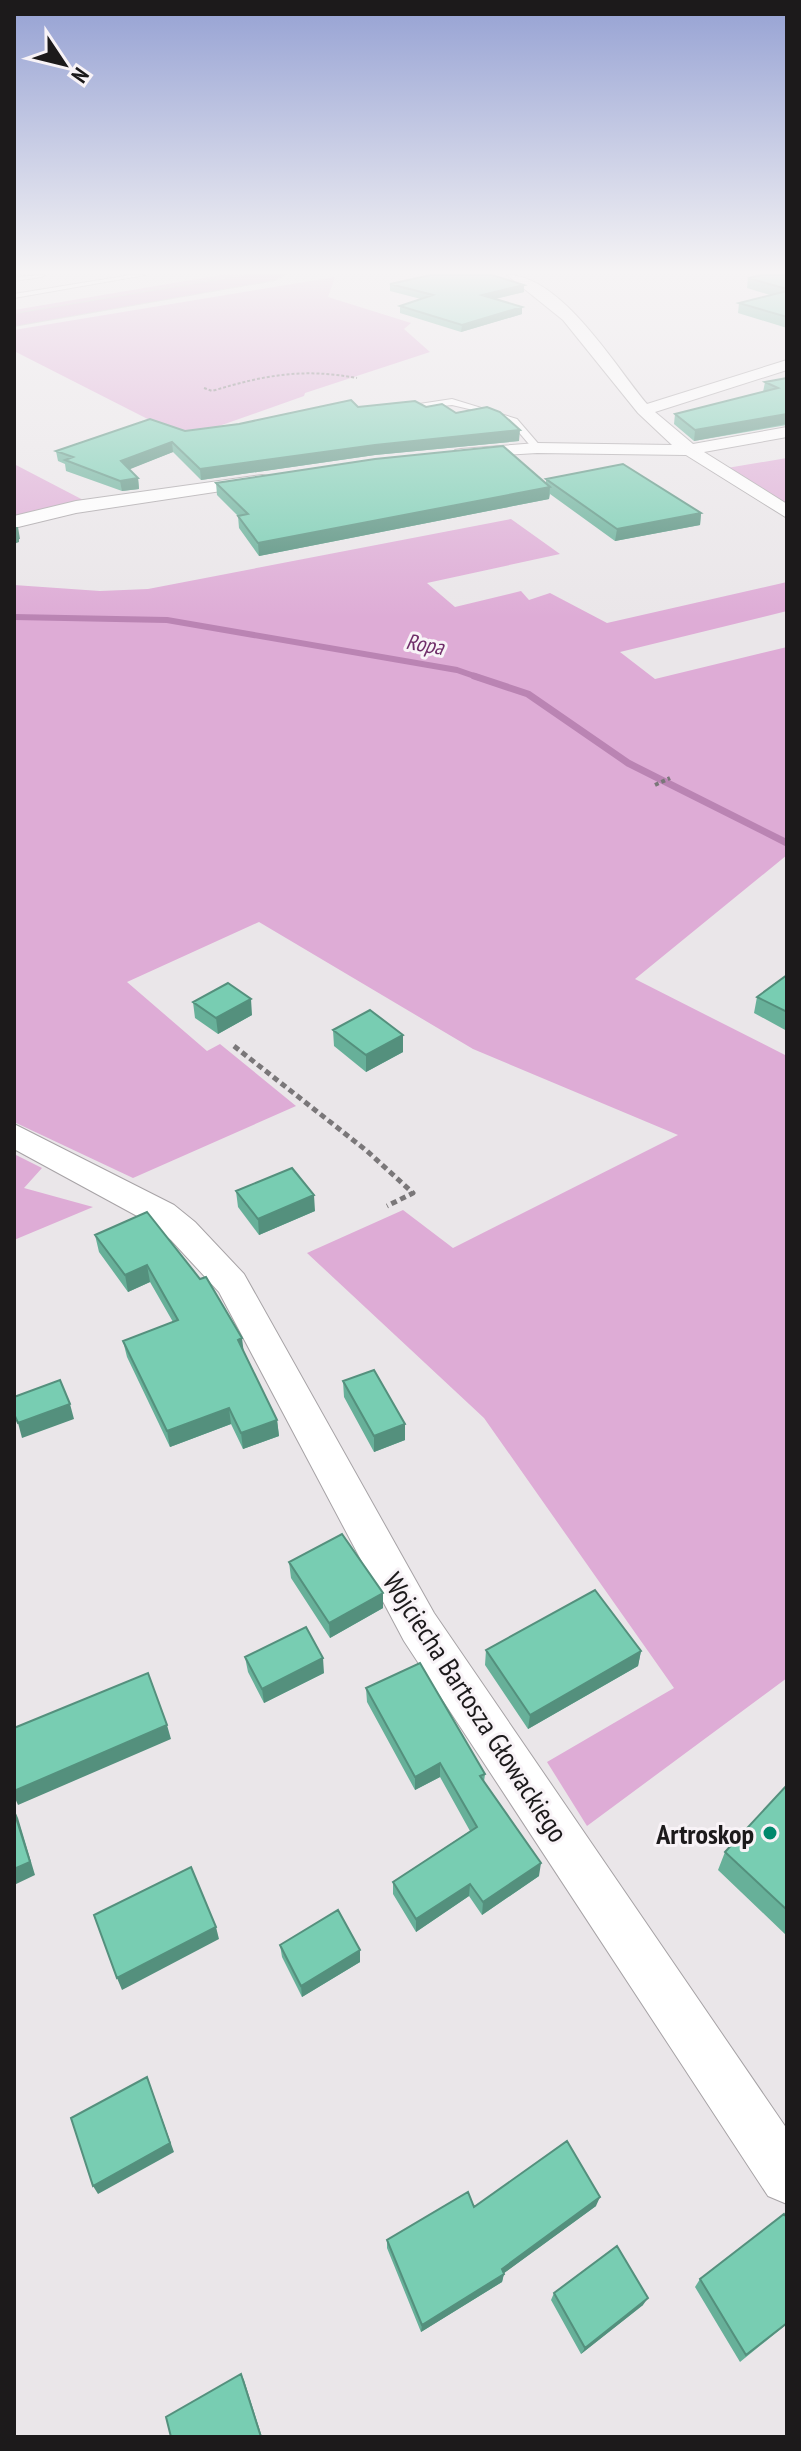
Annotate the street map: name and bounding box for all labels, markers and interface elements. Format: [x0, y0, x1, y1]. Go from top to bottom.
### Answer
north arrow [24, 24, 104, 104]
text: N [66, 63, 95, 88]
water label: Ropa [404, 627, 447, 661]
street label: Wojciecha Bartosza Głowackiego [375, 1565, 577, 1849]
place label: Artroskop [655, 1815, 754, 1852]
marker: Artroskop [761, 1824, 779, 1842]

